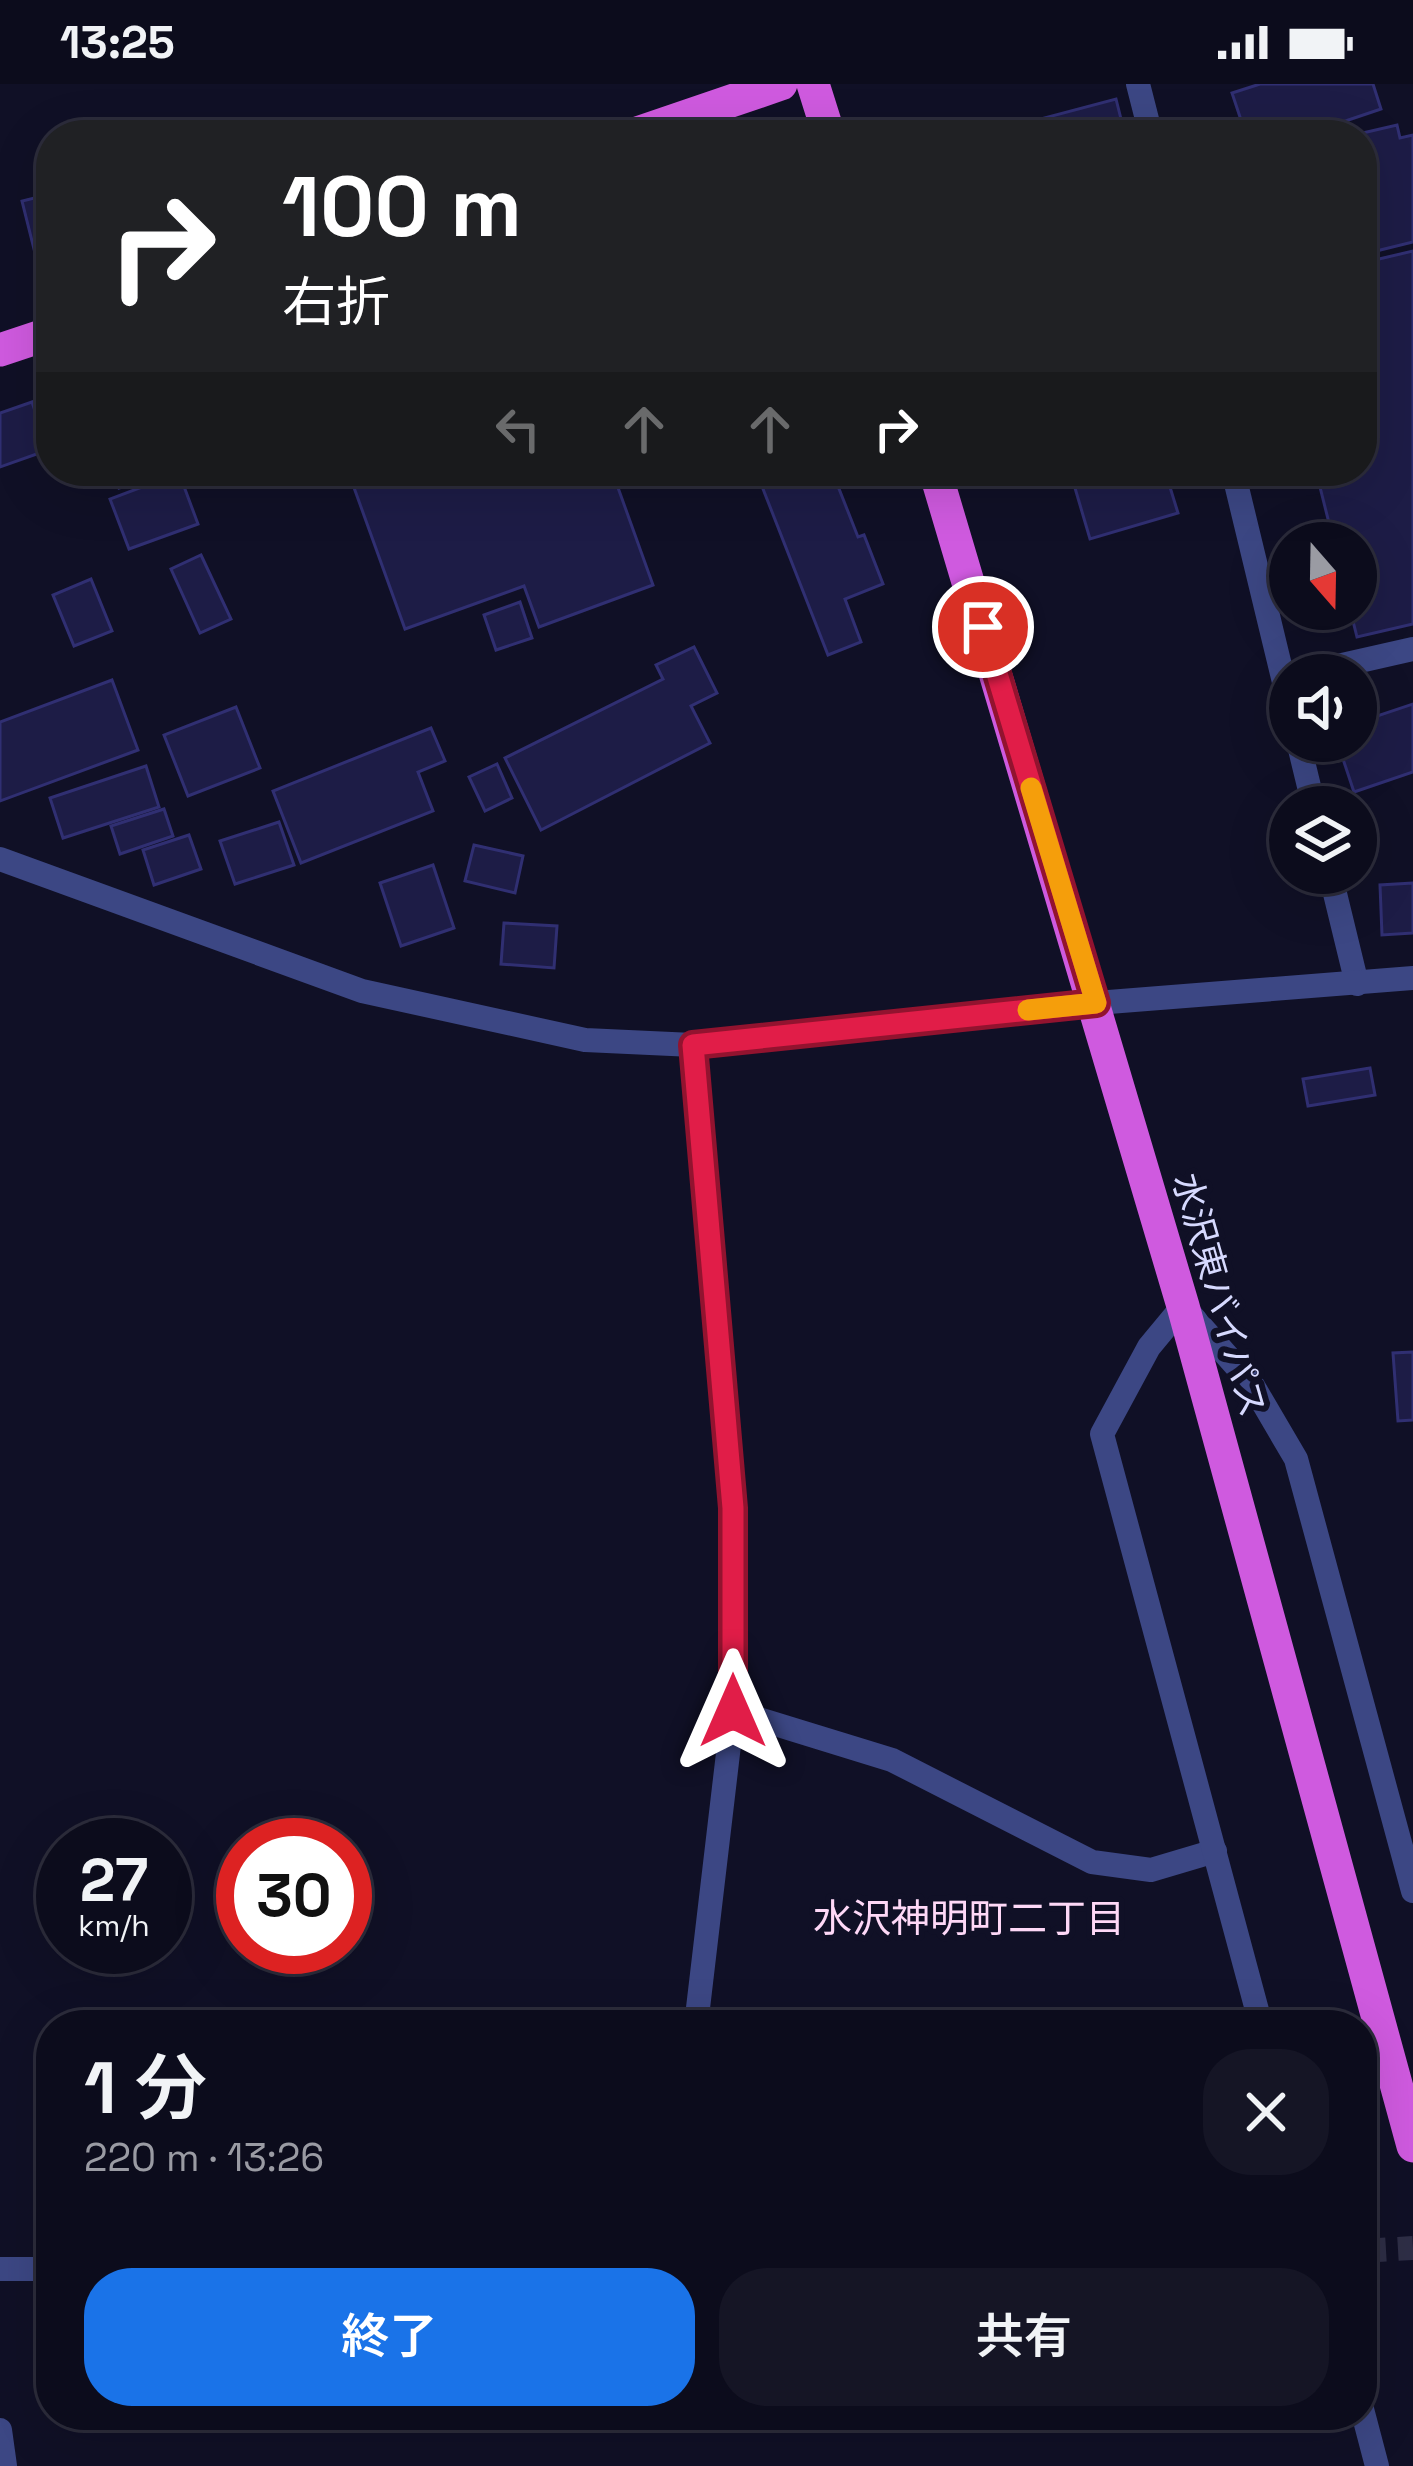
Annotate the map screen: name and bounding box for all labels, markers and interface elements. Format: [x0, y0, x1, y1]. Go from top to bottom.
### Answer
text: 13:25 [60, 14, 175, 71]
text: 100 m [282, 153, 522, 261]
icon: right [84, 168, 240, 324]
text: 右折 [282, 268, 390, 337]
icon: left [485, 396, 551, 462]
icon: ahead [611, 396, 677, 462]
icon: ahead [737, 396, 803, 462]
icon: right [863, 396, 929, 462]
north arrow [1269, 522, 1377, 630]
map controls [1269, 522, 1377, 894]
pin [932, 576, 1034, 678]
icon: arrive [950, 594, 1016, 660]
button: sound [1269, 654, 1377, 762]
button: layers [1269, 786, 1377, 894]
street label: 水沢東バイパス [1162, 1168, 1276, 1422]
position arrow [670, 1648, 796, 1774]
speed limit sign: 30 [216, 1818, 372, 1974]
text: 27 [80, 1842, 148, 1919]
district label: 水沢神明町二丁目 [813, 1894, 1125, 1943]
text: km/h [78, 1906, 150, 1945]
text: 1 分 [84, 2042, 207, 2134]
button: close [1203, 2049, 1329, 2175]
text: 220 m · 13:26 [84, 2133, 324, 2182]
button: 終了 [84, 2268, 695, 2406]
button: 共有 [719, 2268, 1329, 2406]

